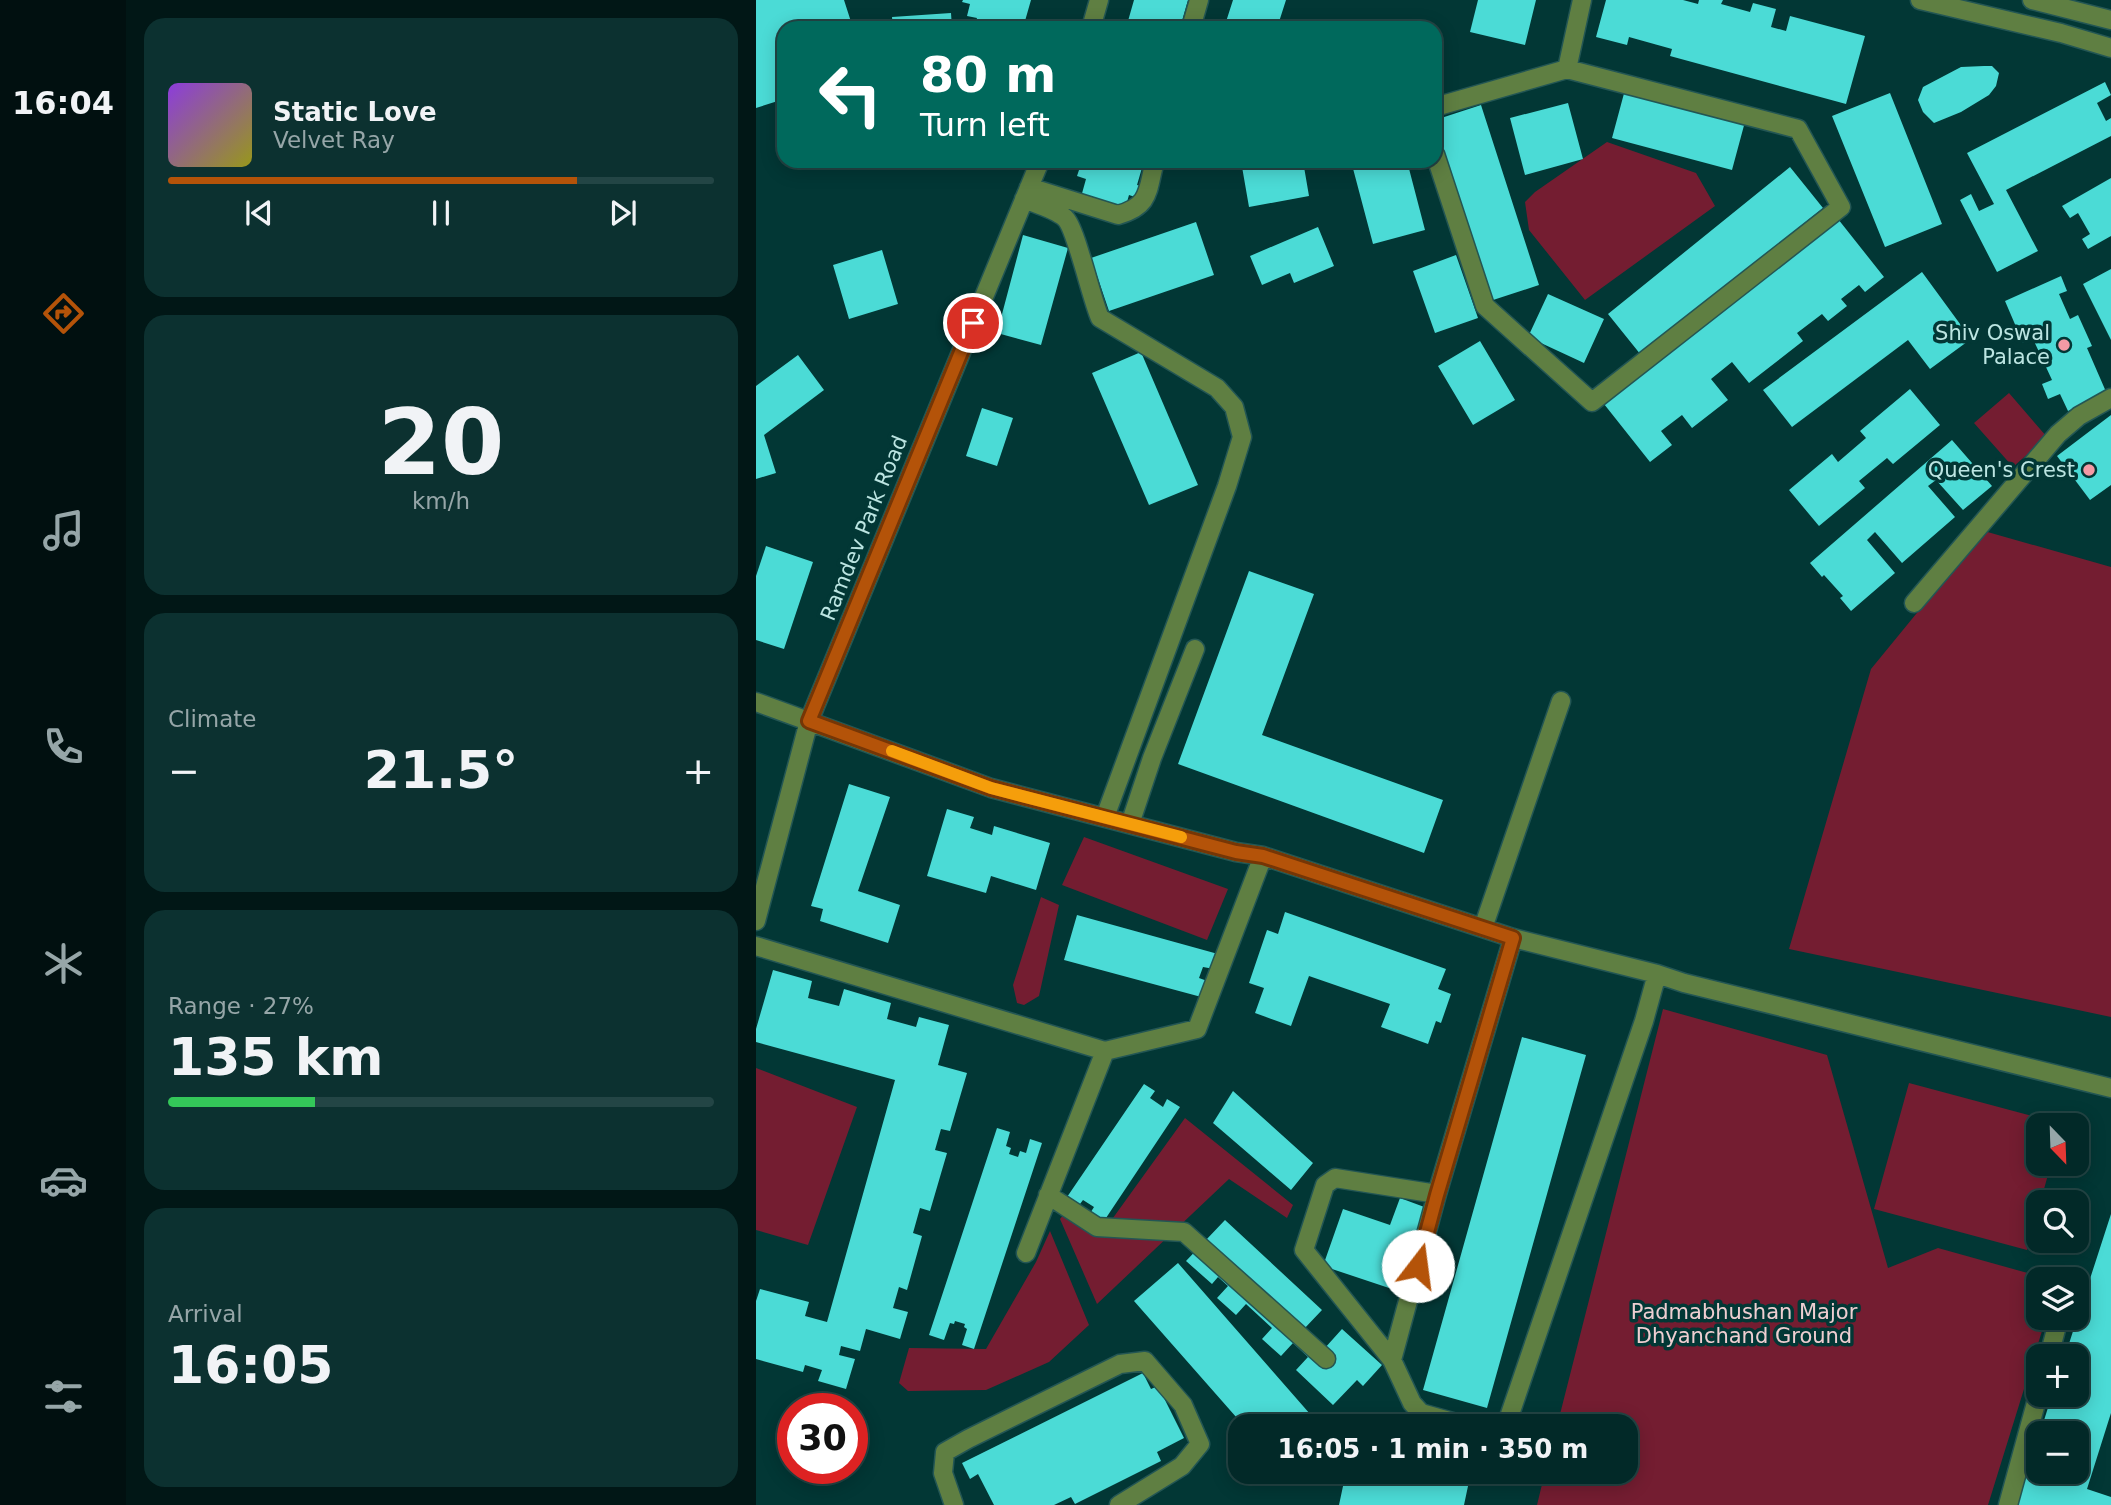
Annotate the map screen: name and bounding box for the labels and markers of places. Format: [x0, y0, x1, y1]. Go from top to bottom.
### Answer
pin [943, 293, 1003, 353]
place label: Shiv Oswal Palace [1935, 321, 2050, 369]
marker: Shiv Oswal Palace [2056, 337, 2072, 353]
place label: Queen's Crest [1928, 458, 2075, 482]
marker: Queen's Crest [2081, 462, 2097, 478]

